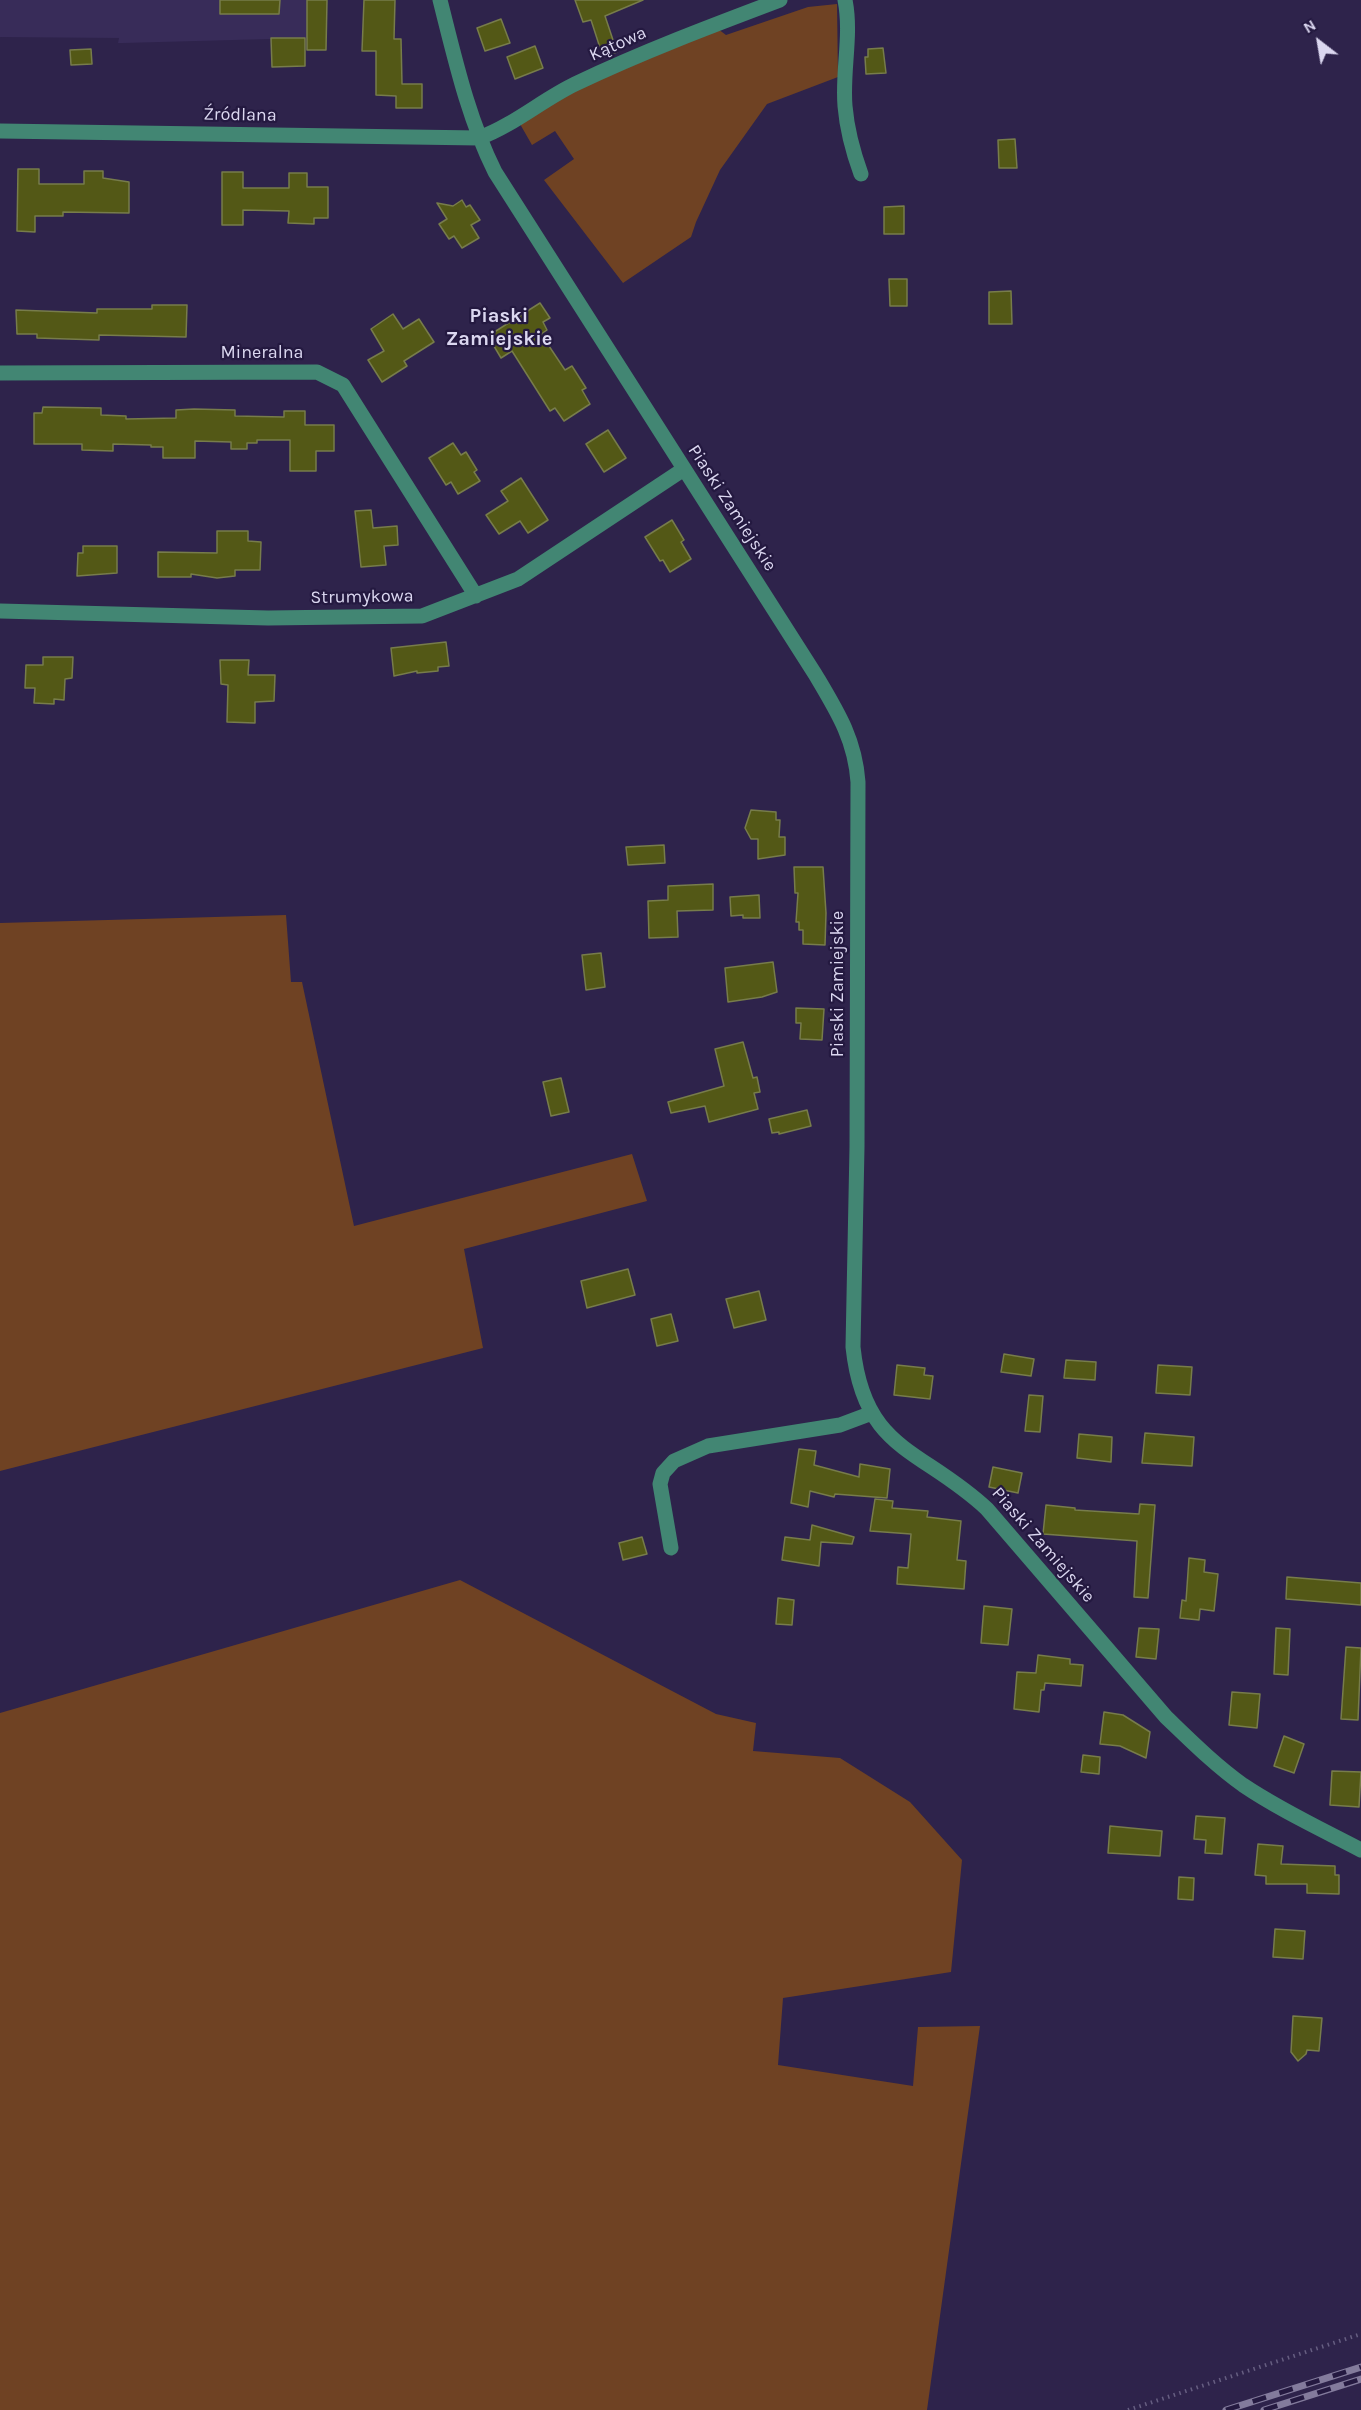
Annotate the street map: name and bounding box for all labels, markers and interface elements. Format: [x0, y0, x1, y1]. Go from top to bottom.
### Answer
north arrow [1289, 12, 1349, 72]
text: N [1300, 15, 1319, 37]
street label: Kątowa [586, 22, 650, 66]
street label: Źródlana [203, 104, 277, 126]
district label: Piaski Zamiejskie [446, 304, 552, 351]
street label: Mineralna [221, 342, 303, 364]
street label: Piaski Zamiejskie [683, 441, 781, 575]
street label: Strumykowa [310, 585, 414, 609]
street label: Piaski Zamiejskie [827, 911, 849, 1057]
street label: Piaski Zamiejskie [987, 1483, 1099, 1607]

